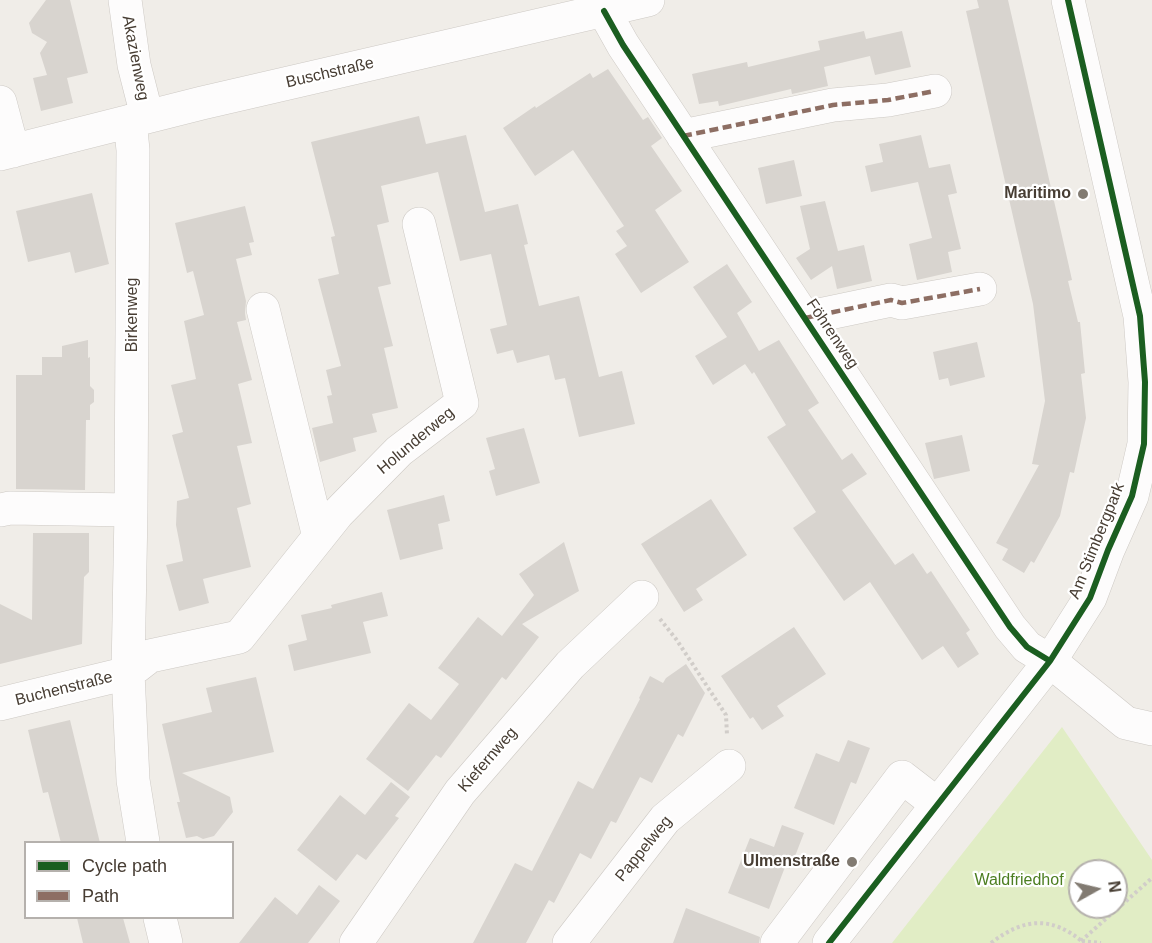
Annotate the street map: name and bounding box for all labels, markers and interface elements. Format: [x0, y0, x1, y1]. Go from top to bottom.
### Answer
street label: Akazienweg [117, 14, 153, 102]
street label: Buschstraße [284, 54, 376, 92]
place label: Maritimo [1004, 184, 1071, 204]
marker: Maritimo [1076, 187, 1090, 201]
street label: Birkenweg [123, 278, 143, 352]
street label: Föhrenweg [802, 295, 862, 373]
street label: Holunderweg [374, 403, 458, 479]
street label: Am Stimbergpark [1065, 480, 1129, 602]
street label: Buchenstraße [13, 668, 115, 710]
street label: Kiefernweg [454, 723, 522, 797]
street label: Pappelweg [612, 812, 676, 886]
legend [24, 841, 234, 919]
place label: Ulmenstraße [743, 852, 840, 872]
marker: Ulmenstraße [845, 855, 859, 869]
text: Cycle path [82, 856, 167, 876]
north arrow [1068, 859, 1128, 919]
park label: Waldfriedhof [974, 871, 1064, 891]
text: N [1105, 880, 1124, 894]
text: Path [82, 886, 119, 906]

